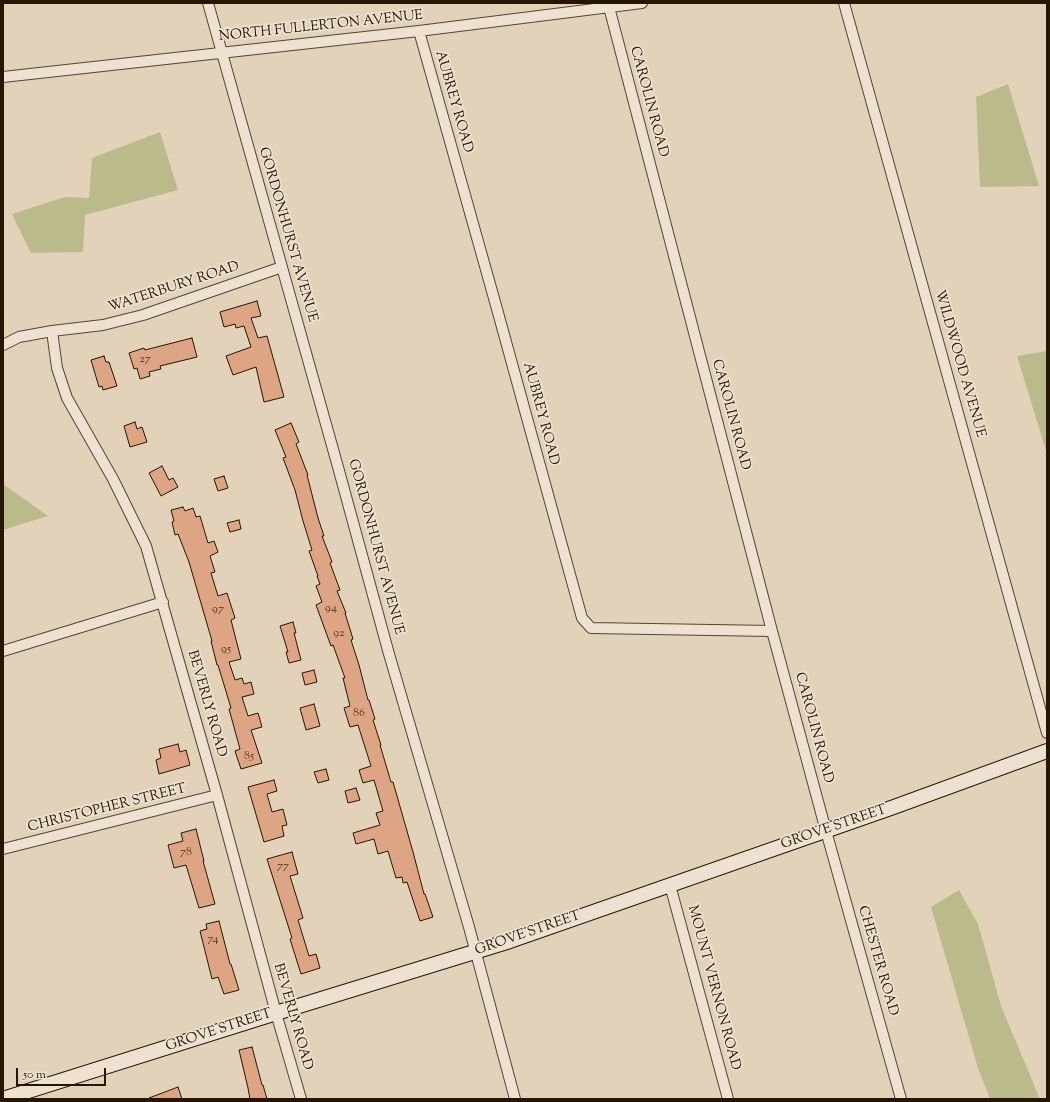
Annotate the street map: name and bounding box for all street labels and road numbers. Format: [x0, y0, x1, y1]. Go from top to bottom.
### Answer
street label: NORTH FULLERTON AVENUE [218, 8, 424, 46]
street label: CAROLIN ROAD [625, 45, 671, 159]
street label: AUBREY ROAD [430, 49, 476, 155]
street label: GORDONHURST AVENUE [254, 146, 320, 324]
street label: WATERBURY ROAD [106, 259, 242, 317]
street label: WILDWOOD AVENUE [930, 288, 988, 440]
street label: CAROLIN ROAD [707, 358, 753, 472]
street label: AUBREY ROAD [518, 361, 562, 467]
street label: GORDONHURST AVENUE [343, 457, 407, 637]
street label: BEVERLY ROAD [183, 649, 229, 759]
street label: CAROLIN ROAD [790, 671, 836, 785]
street label: CHRISTOPHER STREET [26, 781, 188, 837]
street label: GROVE STREET [779, 802, 889, 854]
street label: MOUNT VERNON ROAD [683, 904, 743, 1072]
street label: CHESTER ROAD [853, 904, 901, 1018]
street label: GROVE STREET [473, 908, 583, 960]
street label: BEVERLY ROAD [269, 962, 315, 1072]
street label: GROVE STREET [164, 1006, 274, 1056]

